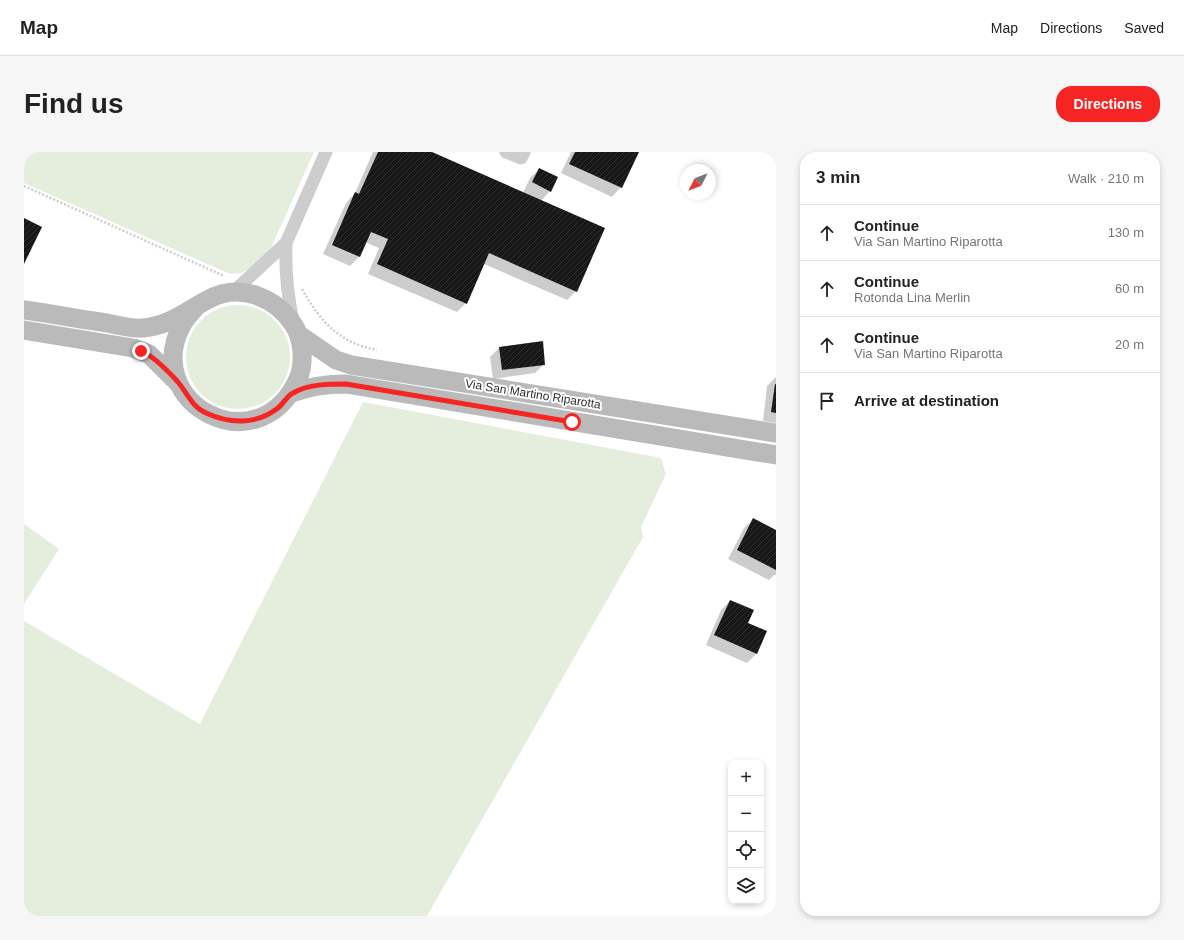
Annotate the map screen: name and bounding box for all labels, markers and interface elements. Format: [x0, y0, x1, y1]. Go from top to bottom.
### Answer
text: Map [20, 17, 58, 38]
text: Map [991, 20, 1018, 36]
text: Directions [1040, 20, 1102, 36]
text: Saved [1124, 20, 1164, 36]
button: Directions [1056, 86, 1160, 122]
text: Find us [24, 88, 124, 119]
north arrow [680, 164, 716, 200]
text: 3 min [816, 168, 860, 187]
text: Walk · 210 m [1068, 171, 1144, 186]
text: Continue [854, 217, 919, 234]
icon: ahead [816, 222, 838, 244]
text: 130 m [1108, 225, 1144, 240]
text: Via San Martino Riparotta [854, 234, 1003, 249]
text: Continue [854, 273, 919, 290]
icon: ahead [816, 278, 838, 300]
text: 60 m [1115, 281, 1144, 296]
text: Rotonda Lina Merlin [854, 290, 970, 305]
text: Continue [854, 329, 919, 346]
icon: ahead [816, 334, 838, 356]
text: 20 m [1115, 337, 1144, 352]
route end [132, 342, 150, 360]
text: Via San Martino Riparotta [854, 346, 1003, 361]
street label: Via San Martino Riparotta [464, 376, 602, 412]
icon: arrive [816, 390, 838, 412]
text: Arrive at destination [854, 392, 999, 409]
route start [563, 413, 581, 431]
map controls [728, 760, 764, 904]
button: + [728, 760, 764, 796]
button: − [728, 796, 764, 832]
button: locate [728, 832, 764, 868]
button: layers [728, 868, 764, 904]

